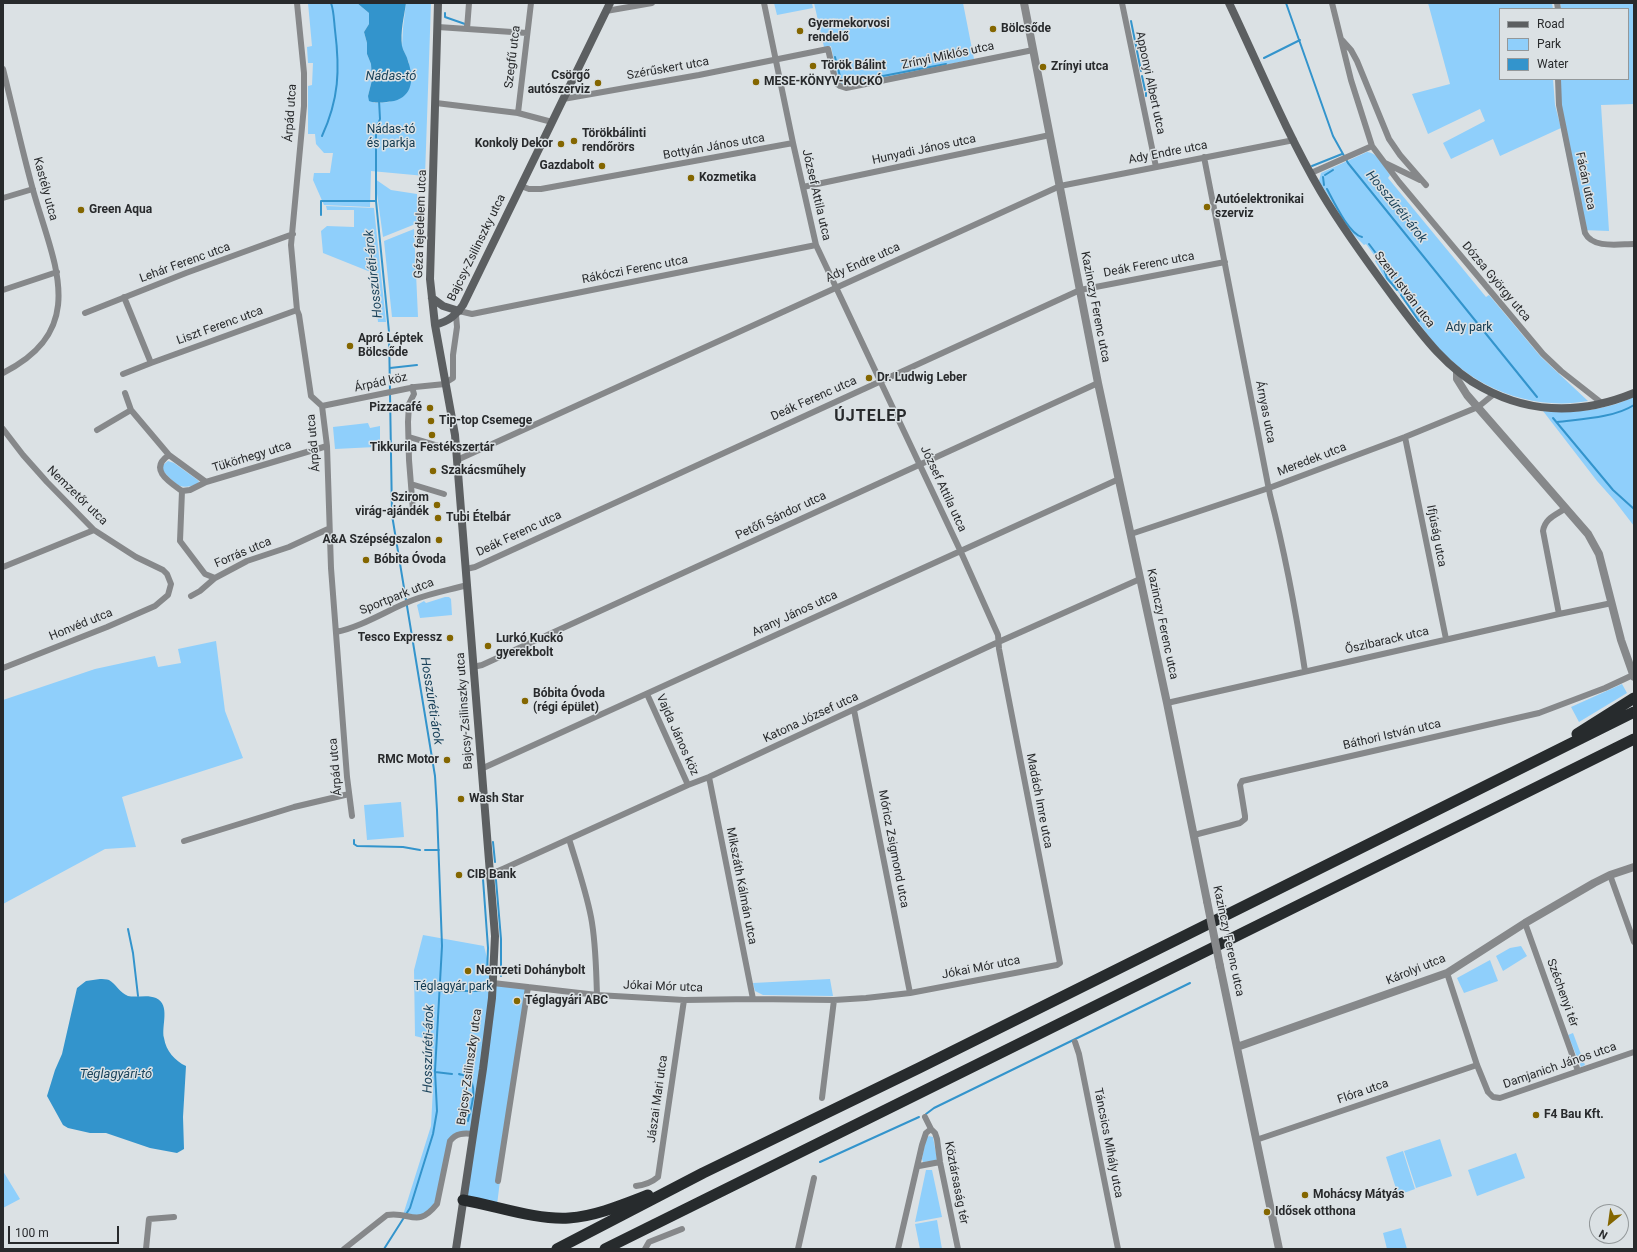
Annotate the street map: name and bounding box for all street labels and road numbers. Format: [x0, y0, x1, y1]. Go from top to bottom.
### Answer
street label: Szegfű utca [502, 25, 524, 89]
street label: Apponyi Albert utca [1132, 30, 1168, 136]
street label: Zrínyi Miklós utca [900, 39, 996, 73]
street label: Szérűskert utca [626, 55, 710, 83]
street label: Árpád utca [282, 83, 300, 143]
street label: Bottyán János utca [662, 131, 766, 163]
street label: Hunyadi János utca [871, 132, 977, 168]
street label: Ady Endre utca [1127, 138, 1209, 168]
street label: József Attila utca [798, 148, 834, 242]
street label: Fácán utca [1572, 151, 1598, 211]
street label: Kastély utca [30, 156, 60, 222]
street label: Géza fejedelem utca [412, 169, 430, 279]
street label: Bajcsy-Zsilinszky utca [445, 192, 509, 304]
street label: Dózsa György utca [1458, 239, 1534, 325]
street label: Lehár Ferenc utca [138, 240, 232, 286]
street label: Ady Endre utca [823, 240, 903, 286]
street label: Deák Ferenc utca [1102, 249, 1196, 281]
street label: Szent István utca [1371, 249, 1437, 331]
street label: Kazinczy Ferenc utca [1077, 250, 1113, 364]
street label: Rákóczi Ferenc utca [581, 253, 689, 287]
street label: Liszt Ferenc utca [175, 304, 265, 348]
street label: Árpád köz [353, 370, 409, 396]
street label: Deák Ferenc utca [769, 374, 859, 424]
street label: Árnyas utca [1252, 380, 1278, 444]
street label: Árpád utca [304, 413, 324, 473]
street label: Tükörhegy utca [211, 438, 293, 476]
street label: Meredek utca [1275, 440, 1349, 480]
street label: József Attila utca [917, 444, 969, 534]
street label: Nemzetőr utca [44, 463, 110, 529]
street label: Petőfi Sándor utca [733, 489, 829, 543]
street label: Ifjúság utca [1423, 504, 1449, 568]
street label: Deák Ferenc utca [474, 508, 564, 560]
street label: Forrás utca [212, 535, 274, 571]
street label: Kazinczy Ferenc utca [1143, 567, 1181, 681]
street label: Sportpark utca [358, 576, 436, 618]
street label: Arany János utca [750, 588, 840, 640]
street label: Honvéd utca [47, 606, 115, 644]
street label: Őszibarack utca [1344, 624, 1430, 658]
street label: Bajcsy-Zsilinszky utca [454, 652, 476, 770]
street label: Katona József utca [761, 690, 861, 746]
street label: Vajda János köz [653, 692, 701, 778]
street label: Báthori István utca [1342, 717, 1442, 753]
street label: Árpád utca [326, 737, 346, 797]
street label: Madách Imre utca [1023, 752, 1055, 850]
street label: Móricz Zsigmond utca [875, 789, 911, 909]
street label: Mikszáth Kálmán utca [723, 826, 759, 946]
street label: Kazinczy Ferenc utca [1209, 884, 1247, 998]
street label: Károlyi utca [1384, 952, 1448, 988]
street label: Jókai Mór utca [941, 953, 1021, 983]
street label: Széchenyi tér [1543, 957, 1581, 1029]
street label: Jókai Mór utca [623, 978, 703, 996]
street label: Bajcsy-Zsilinszky utca [455, 1008, 485, 1126]
street label: Damjanich János utca [1501, 1040, 1619, 1092]
street label: Jászai Mari utca [645, 1054, 671, 1144]
street label: Flóra utca [1336, 1077, 1390, 1107]
street label: Táncsics Mihály utca [1090, 1087, 1126, 1199]
street label: Köztársaság tér [941, 1140, 971, 1226]

